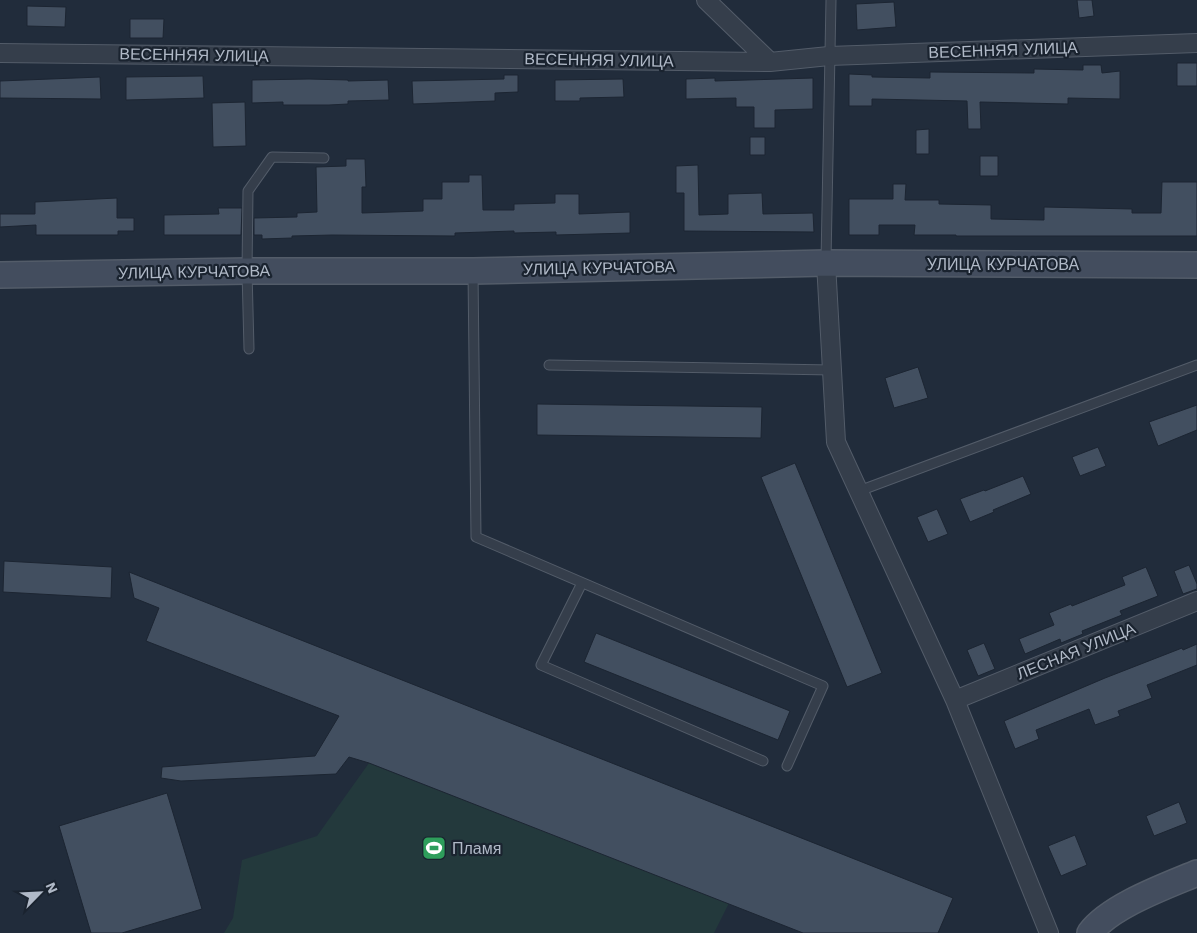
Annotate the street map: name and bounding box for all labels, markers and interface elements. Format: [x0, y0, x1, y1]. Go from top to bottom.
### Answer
street label: ВЕСЕННЯЯ УЛИЦА [928, 38, 1078, 62]
street label: ВЕСЕННЯЯ УЛИЦА [119, 44, 269, 66]
street label: ВЕСЕННЯЯ УЛИЦА [524, 49, 674, 71]
street label: УЛИЦА КУРЧАТОВА [927, 255, 1079, 274]
street label: УЛИЦА КУРЧАТОВА [523, 257, 676, 279]
street label: УЛИЦА КУРЧАТОВА [118, 261, 271, 283]
street label: ЛЕСНАЯ УЛИЦА [1014, 618, 1138, 683]
sports icon: Пламя [421, 835, 447, 861]
place label: Пламя [452, 839, 501, 858]
north arrow [15, 868, 65, 918]
text: N [42, 880, 61, 896]

